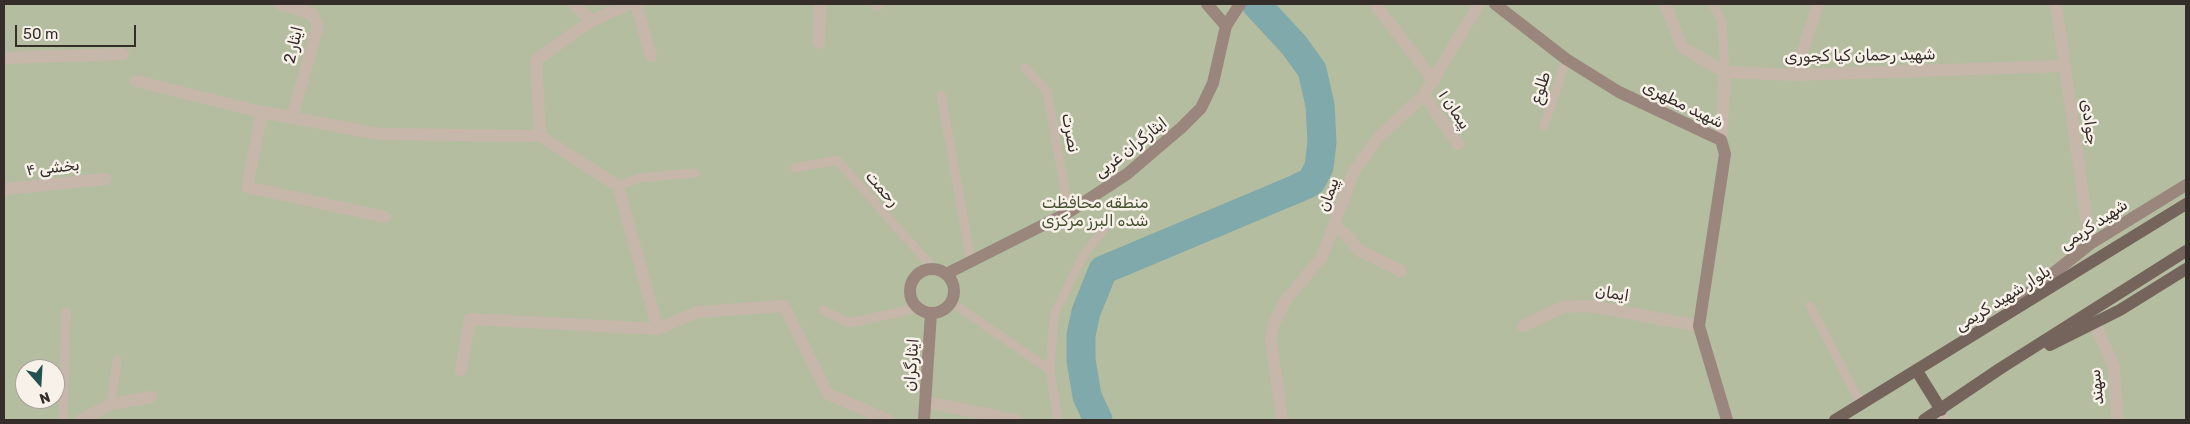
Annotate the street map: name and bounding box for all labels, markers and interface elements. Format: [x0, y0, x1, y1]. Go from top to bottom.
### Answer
scale bar [18, 15, 139, 47]
text: 50 m [23, 25, 58, 43]
street label: ایثار 2 [280, 25, 308, 65]
street label: شهید رحمان کیا کجوری [1784, 45, 1936, 67]
street label: طلوع [1527, 69, 1555, 107]
street label: شهید مطهری [1639, 77, 1727, 133]
street label: پیمان ۱ [1434, 87, 1474, 133]
street label: جوادی [2076, 98, 2102, 146]
street label: نصرت [1057, 112, 1083, 154]
street label: ایثارگران غربی [1091, 114, 1171, 182]
street label: بخشی ۴ [25, 156, 81, 180]
street label: رحمت [861, 167, 903, 211]
street label: پیمان [1314, 176, 1344, 214]
park label: منطقه محافظت شده البرز مرکزی [1042, 193, 1148, 231]
street label: شهید کریمی [2056, 195, 2132, 255]
street label: بلوار شهید کریمی [1952, 262, 2054, 336]
street label: ایمان [1594, 282, 1630, 306]
street label: ایثارگران [901, 338, 923, 392]
north arrow [15, 359, 65, 409]
street label: سهند [2086, 368, 2108, 406]
text: N [37, 388, 52, 407]

